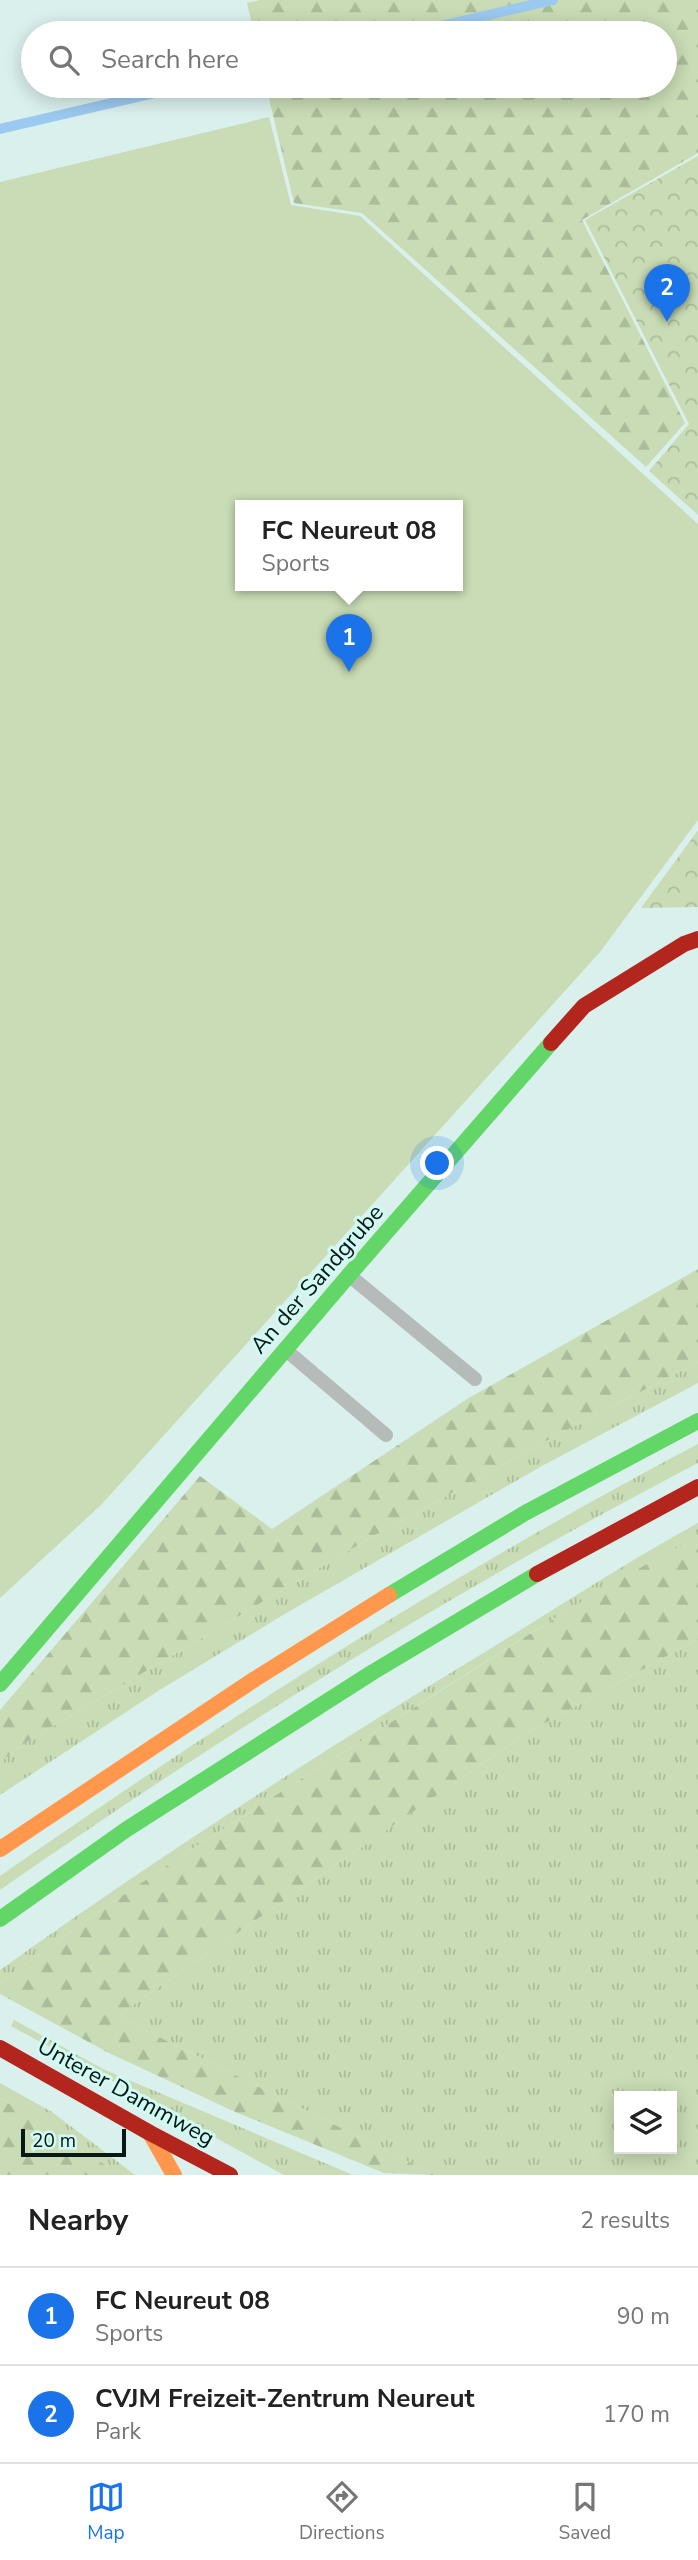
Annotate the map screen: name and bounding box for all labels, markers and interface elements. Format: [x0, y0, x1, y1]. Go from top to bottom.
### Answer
search box [21, 21, 677, 98]
icon: search [45, 41, 83, 79]
text: Search here [101, 42, 239, 77]
pin: 2 [644, 264, 690, 322]
popup [235, 500, 463, 591]
text: FC Neureut 08 [262, 513, 436, 548]
text: Sports [262, 548, 330, 579]
pin: 1 [326, 614, 372, 672]
your location [420, 1146, 454, 1180]
street label: An der Sandgrube [243, 1198, 391, 1360]
street label: Unterer Dammweg [32, 2030, 220, 2154]
map controls [614, 2091, 677, 2154]
button: layers [614, 2091, 677, 2154]
scale bar [21, 2126, 126, 2158]
text: 20 m [32, 2128, 76, 2154]
text: Nearby [28, 2200, 128, 2241]
text: 2 results [580, 2205, 670, 2236]
text: FC Neureut 08 [95, 2283, 270, 2318]
text: 1 [44, 2301, 58, 2332]
text: 90 m [617, 2301, 670, 2332]
text: Sports [95, 2318, 163, 2349]
text: CVJM Freizeit-Zentrum Neureut [95, 2381, 474, 2416]
text: 2 [44, 2399, 58, 2430]
text: 170 m [603, 2399, 670, 2430]
text: Park [95, 2416, 141, 2447]
tab: Map [87, 2478, 125, 2546]
tab: Directions [299, 2478, 385, 2546]
tab: Saved [559, 2478, 611, 2546]

